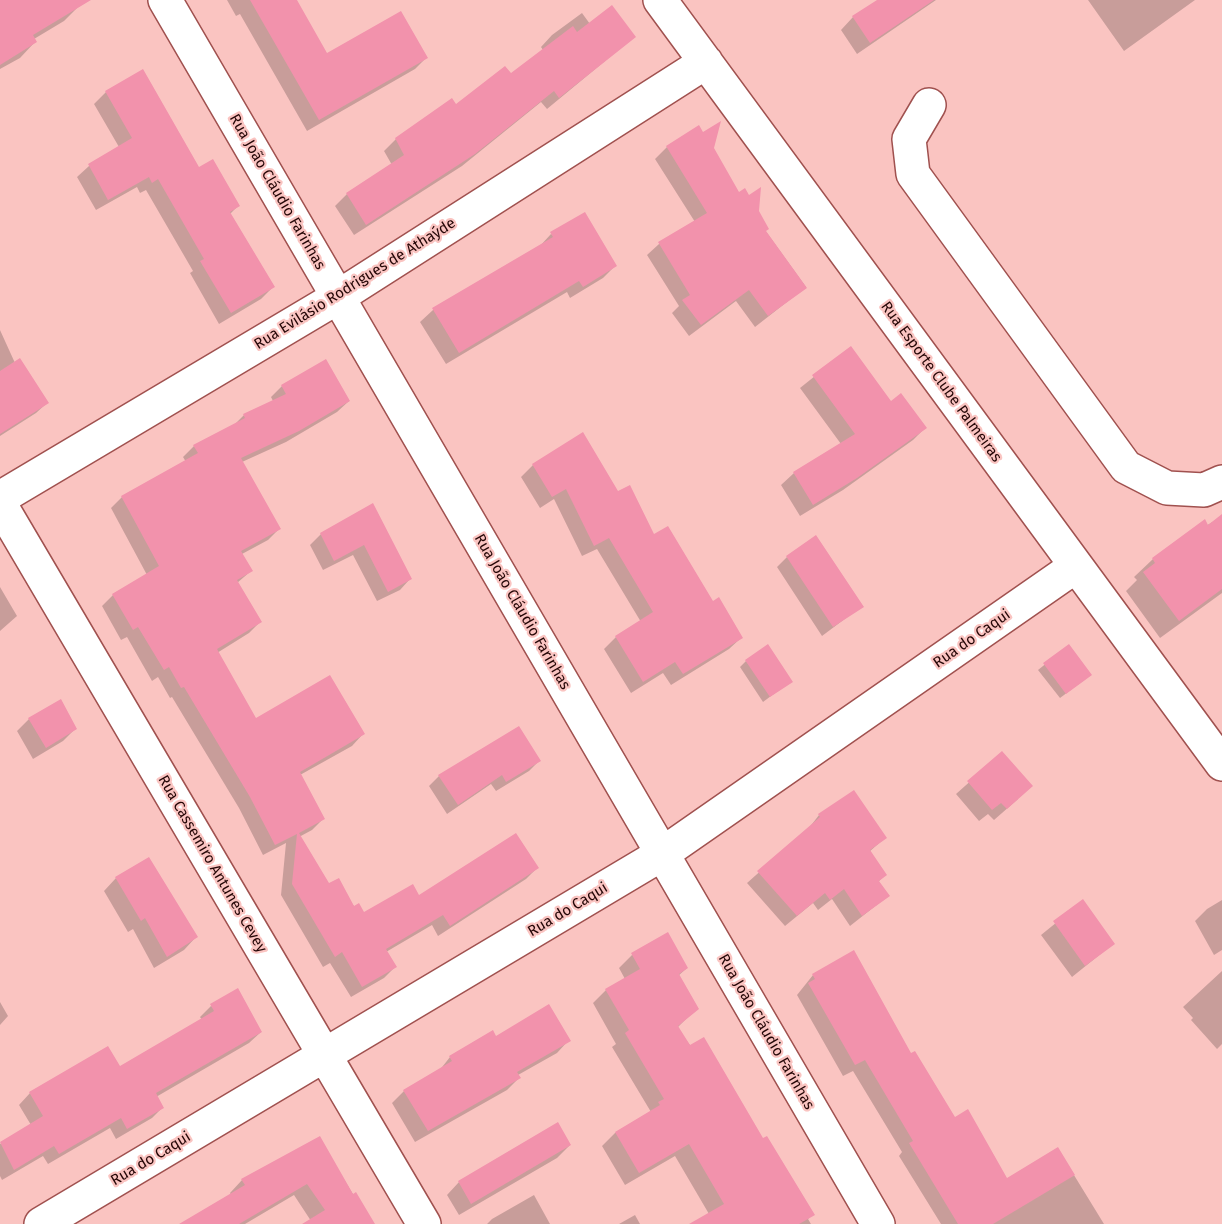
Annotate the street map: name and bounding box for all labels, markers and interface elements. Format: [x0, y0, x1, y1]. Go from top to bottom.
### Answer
street label: Rua João Cláudio Farinhas [225, 111, 329, 273]
street label: Rua Evilásio Rodrigues de Athaýde [251, 214, 459, 354]
street label: Rua Esporte Clube Palmeiras [877, 298, 1005, 466]
street label: Rua João Cláudio Farinhas [470, 531, 574, 693]
street label: Rua do Caqui [930, 606, 1014, 672]
street label: Rua Cassemiro Antunes Cevey [154, 772, 270, 956]
street label: Rua do Caqui [525, 879, 611, 941]
street label: Rua João Cláudio Farinhas [714, 951, 818, 1113]
street label: Rua do Caqui [108, 1128, 194, 1190]

